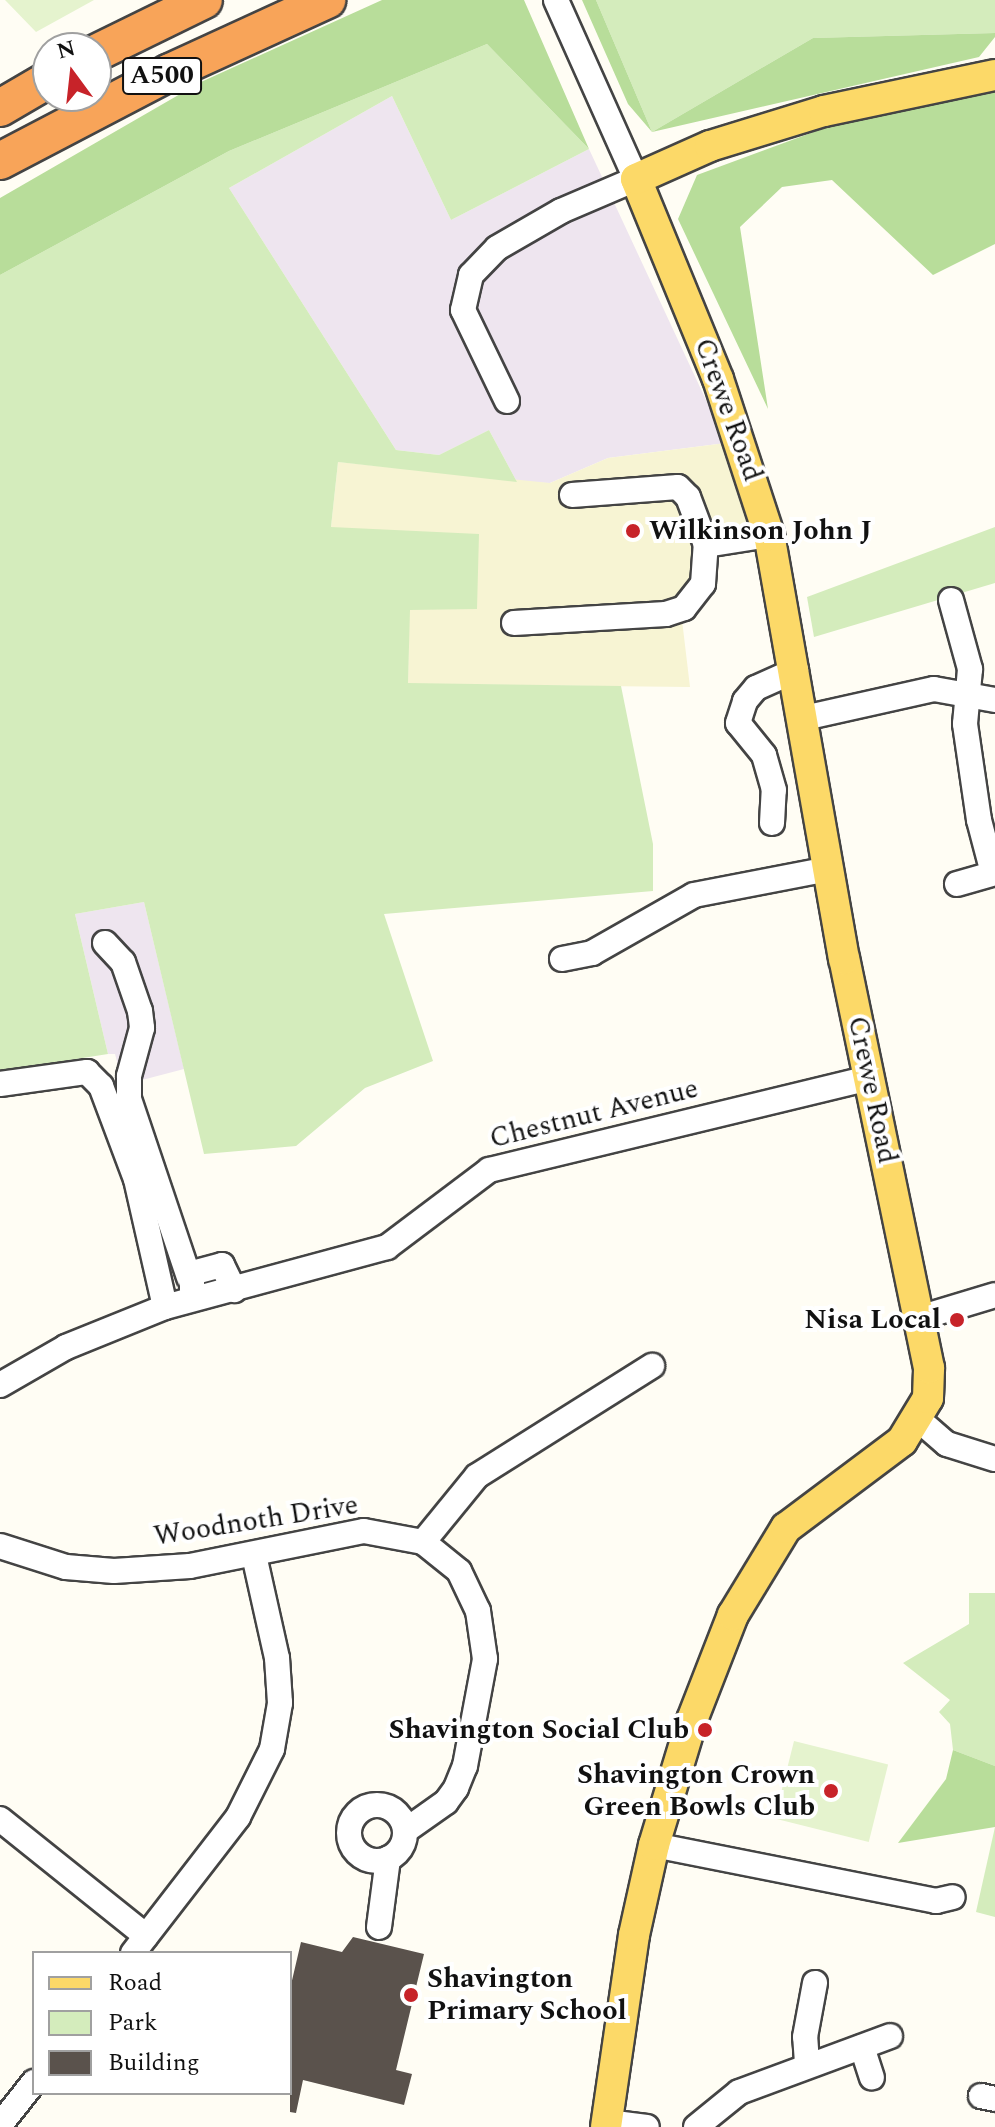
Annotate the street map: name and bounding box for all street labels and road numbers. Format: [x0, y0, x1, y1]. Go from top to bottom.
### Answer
road number: A500 [122, 54, 202, 98]
street label: Crewe Road [687, 334, 769, 486]
street label: Crewe Road [840, 1013, 904, 1167]
street label: Chestnut Avenue [486, 1072, 702, 1156]
street label: Woodnoth Drive [152, 1488, 360, 1554]

